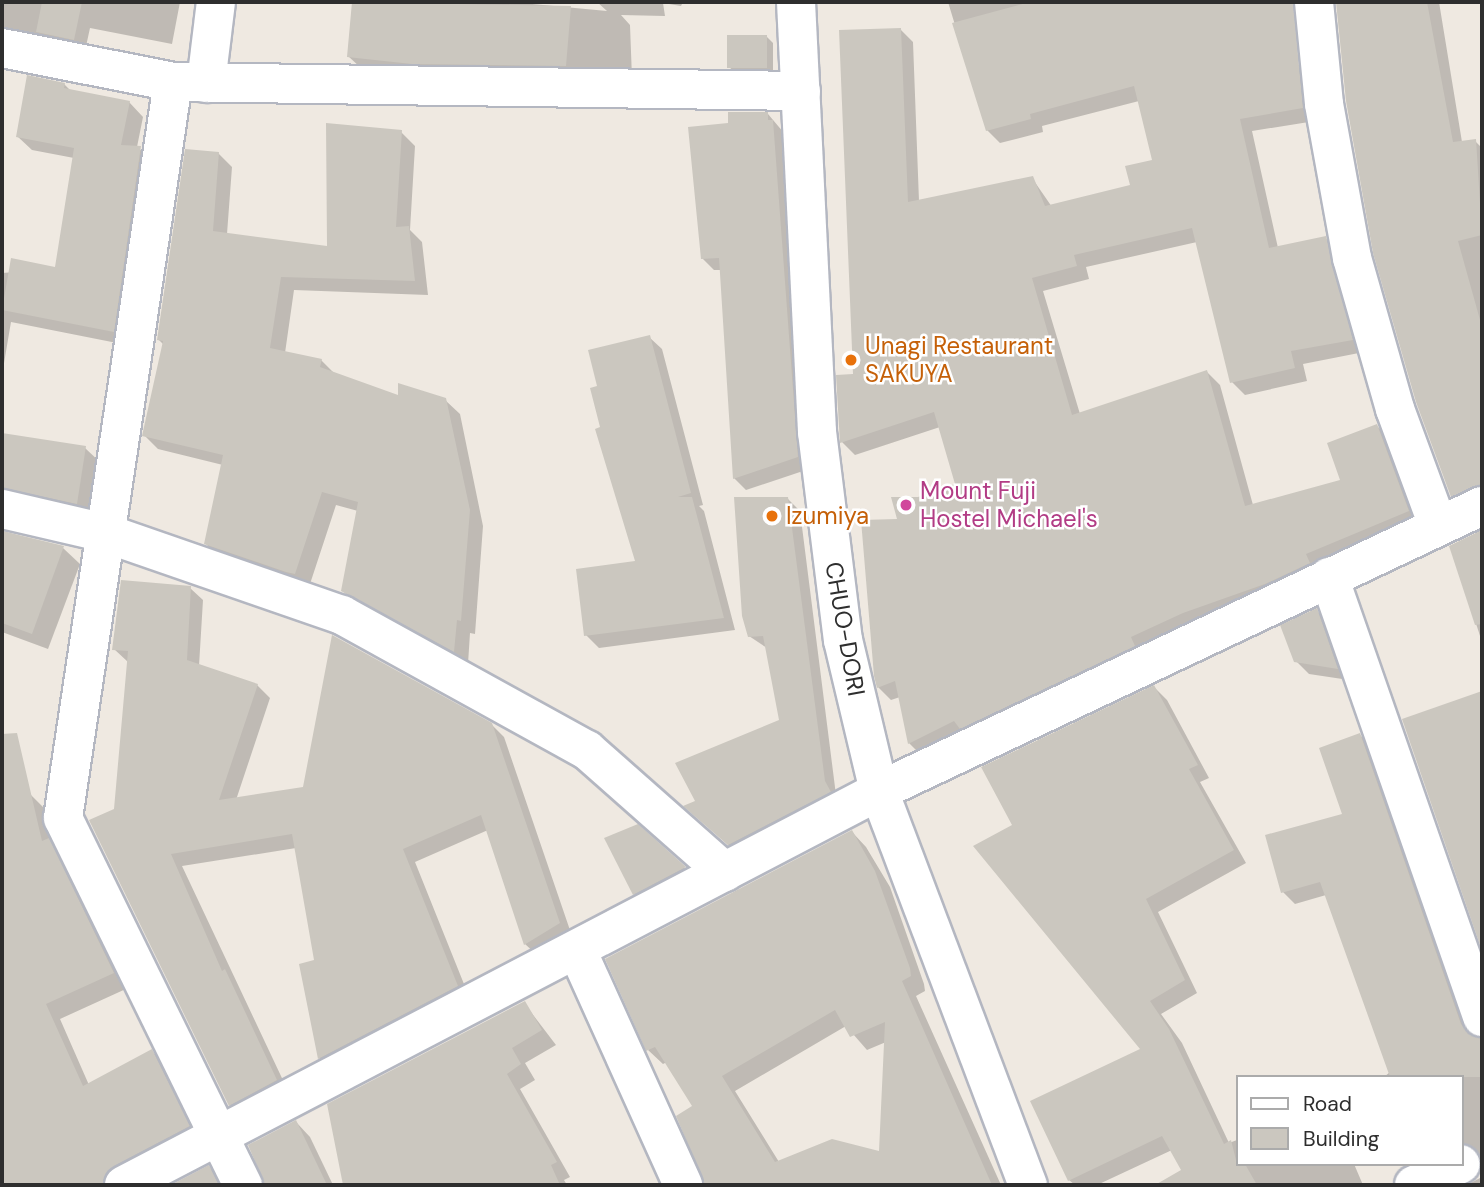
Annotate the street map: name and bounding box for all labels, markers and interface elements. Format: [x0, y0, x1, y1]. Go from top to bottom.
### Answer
place label: Unagi Restaurant SAKUYA [865, 332, 1053, 388]
marker: Unagi Restaurant SAKUYA [843, 352, 859, 368]
place label: Mount Fuji Hostel Michael's [920, 477, 1098, 533]
marker: Mount Fuji Hostel Michael's [898, 497, 914, 513]
place label: Izumiya [786, 502, 869, 530]
marker: Izumiya [764, 508, 780, 524]
street label: CHUO-DORI [819, 560, 871, 698]
legend [1236, 1075, 1463, 1166]
text: Road [1303, 1090, 1352, 1118]
text: Building [1303, 1125, 1379, 1153]

